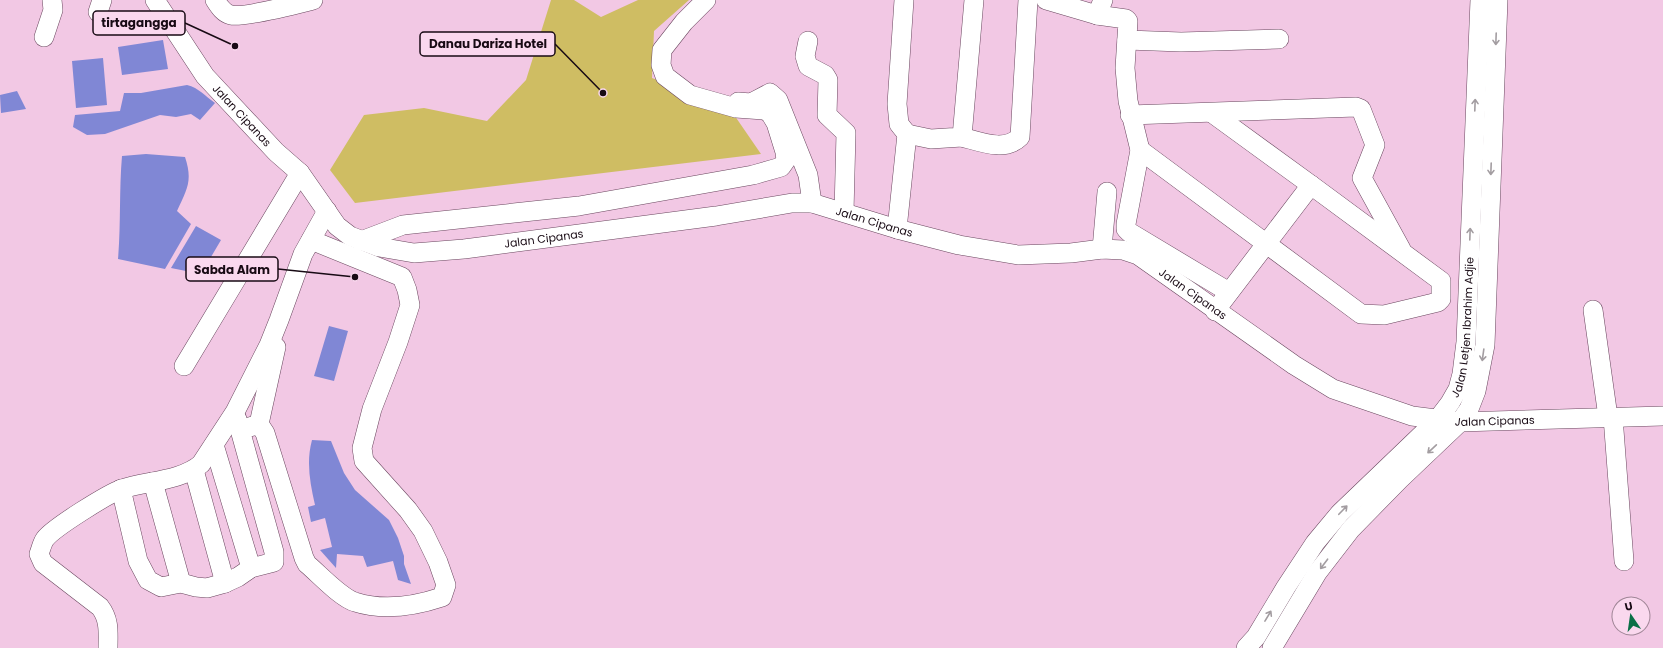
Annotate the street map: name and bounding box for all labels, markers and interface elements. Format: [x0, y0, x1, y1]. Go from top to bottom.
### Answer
callout: tirtagangga [93, 11, 185, 35]
text: tirtagangga [101, 14, 177, 31]
callout: Danau Dariza Hotel [420, 32, 555, 56]
one-way arrow [1493, 32, 1500, 45]
text: Danau Dariza Hotel [429, 35, 547, 52]
street label: Jalan Cipanas [209, 81, 275, 150]
one-way arrow [1472, 99, 1479, 112]
one-way arrow [1487, 162, 1495, 175]
street label: Jalan Cipanas [834, 203, 915, 241]
street label: Jalan Cipanas [503, 225, 585, 252]
one-way arrow [1466, 228, 1473, 241]
street label: Jalan Letjen Ibrahim Adjie [1447, 256, 1477, 400]
callout: Sabda Alam [186, 257, 278, 281]
text: Sabda Alam [194, 261, 270, 278]
street label: Jalan Cipanas [1156, 264, 1230, 323]
one-way arrow [1479, 348, 1487, 361]
street label: Jalan Cipanas [1454, 412, 1535, 430]
one-way arrow [1427, 444, 1437, 454]
one-way arrow [1338, 505, 1348, 515]
one-way arrow [1320, 559, 1328, 570]
north arrow [1611, 596, 1651, 636]
text: U [1623, 598, 1635, 615]
one-way arrow [1265, 610, 1273, 622]

